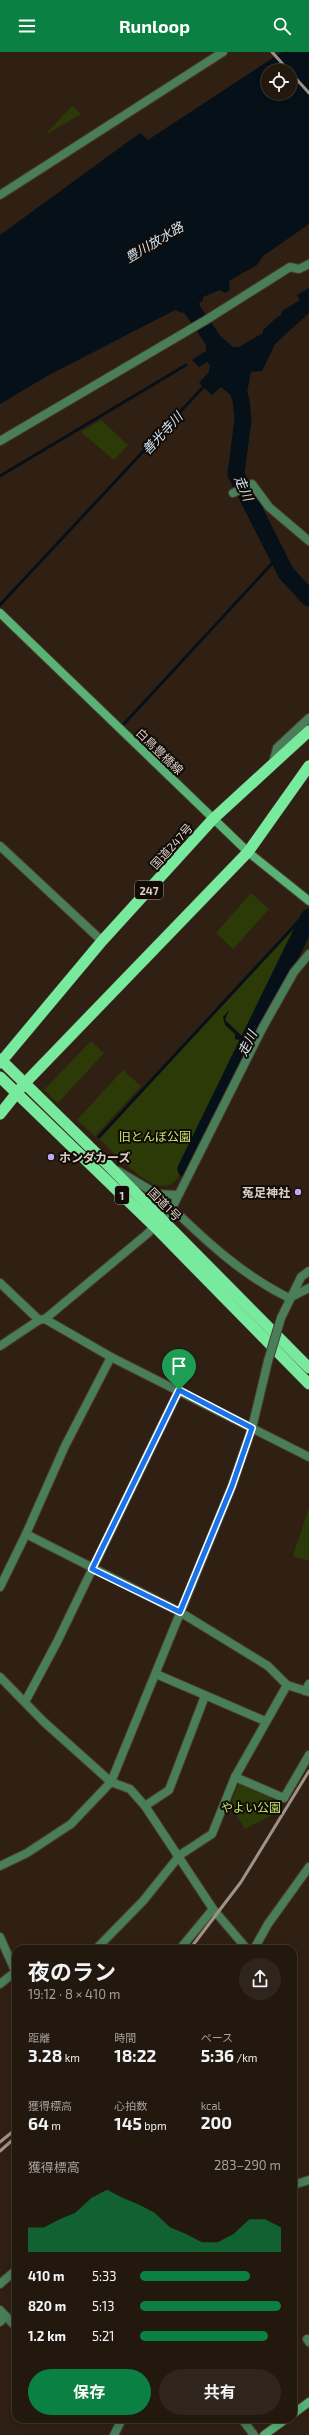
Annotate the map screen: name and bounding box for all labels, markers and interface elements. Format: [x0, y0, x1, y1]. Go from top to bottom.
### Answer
icon: menu [16, 15, 38, 37]
text: Runloop [119, 15, 190, 37]
icon: search [271, 15, 293, 37]
map controls [261, 64, 297, 100]
button: locate [261, 64, 297, 100]
water label: 豊川放水路 [122, 218, 187, 266]
water label: 善光寺川 [138, 407, 187, 457]
water label: 走川 [232, 473, 257, 505]
street label: 白鳥豊橋線 [134, 725, 186, 777]
street label: 国道247号 [147, 820, 195, 872]
road number: 247 [135, 881, 163, 899]
water label: 走川 [234, 1026, 261, 1058]
park label: 旧とんぼ公園 [119, 1129, 191, 1143]
place label: ホンダカーズ [59, 1150, 130, 1164]
marker: ホンダカーズ [46, 1152, 56, 1162]
street label: 国道1号 [146, 1185, 184, 1223]
place label: 菟足神社 [242, 1185, 290, 1199]
road number: 1 [115, 1186, 129, 1204]
marker: 菟足神社 [293, 1187, 303, 1197]
pin [162, 1349, 196, 1390]
icon: arrive [168, 1355, 190, 1377]
park label: やよい公園 [221, 1800, 281, 1814]
text: 夜のラン [28, 1958, 116, 1984]
button: share [239, 1958, 281, 2000]
text: 19:12 · 8 × 410 m [28, 1986, 120, 2002]
text: 距離 [28, 2031, 50, 2044]
text: 時間 [114, 2031, 136, 2044]
text: ペース [201, 2031, 233, 2044]
text: 3.28 [28, 2045, 62, 2065]
text: 18:22 [114, 2045, 156, 2065]
text: 5:36 [201, 2045, 234, 2065]
text: km [62, 2051, 80, 2064]
text: /km [234, 2051, 257, 2064]
text: 獲得標高 [28, 2099, 72, 2112]
text: 心拍数 [114, 2099, 147, 2112]
text: kcal [201, 2099, 221, 2112]
text: 200 [201, 2112, 232, 2132]
text: 64 [28, 2113, 49, 2133]
text: 145 [114, 2113, 142, 2133]
text: m [49, 2119, 61, 2132]
text: bpm [142, 2119, 167, 2132]
text: 283–290 m [214, 2157, 281, 2173]
text: 獲得標高 [28, 2159, 80, 2175]
text: 410 m [28, 2268, 64, 2284]
text: 5:33 [92, 2268, 117, 2284]
text: 820 m [28, 2298, 66, 2314]
text: 5:13 [92, 2298, 114, 2314]
text: 1.2 km [28, 2328, 66, 2344]
text: 5:21 [92, 2328, 115, 2344]
button: 保存 [28, 2369, 151, 2415]
button: 共有 [159, 2369, 281, 2415]

